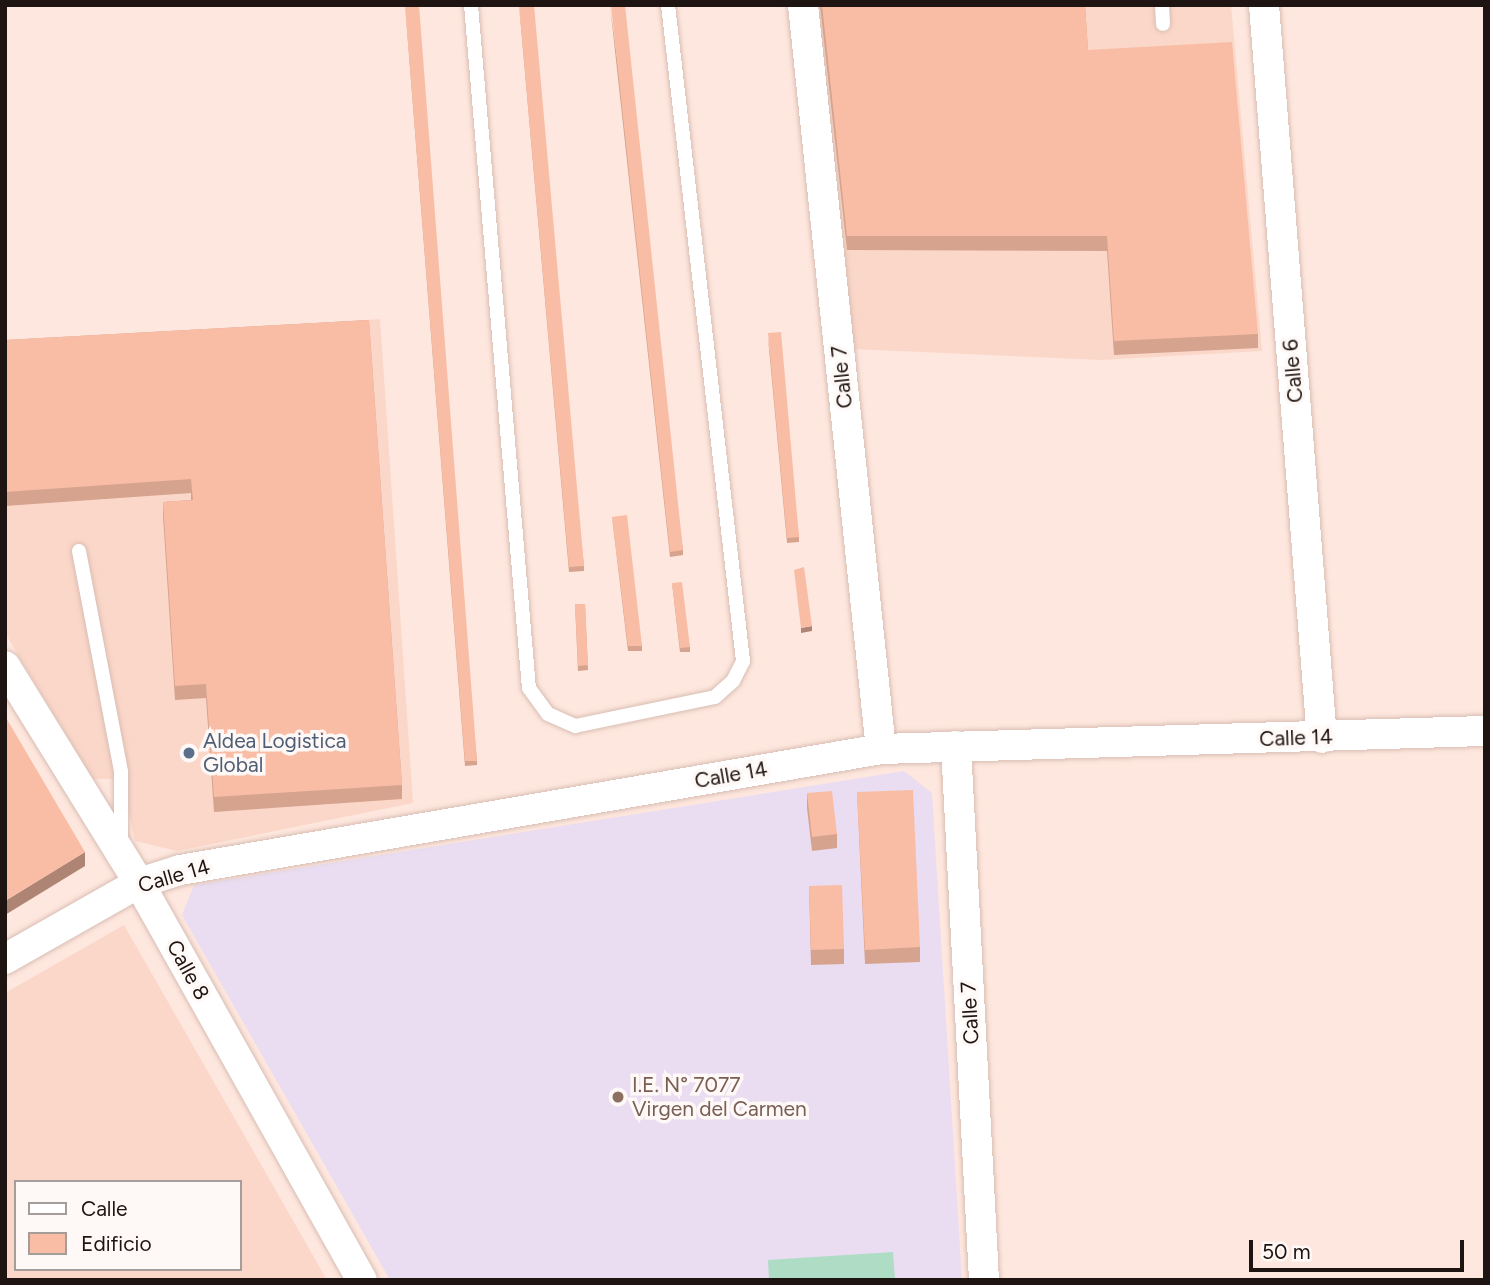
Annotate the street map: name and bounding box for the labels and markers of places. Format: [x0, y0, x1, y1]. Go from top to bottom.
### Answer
place label: Aldea Logistica Global [203, 728, 346, 778]
marker: Aldea Logistica Global [181, 745, 197, 761]
place label: I.E. N° 7077 Virgen del Carmen [632, 1072, 807, 1122]
marker: I.E. N° 7077 Virgen del Carmen [610, 1089, 626, 1105]

